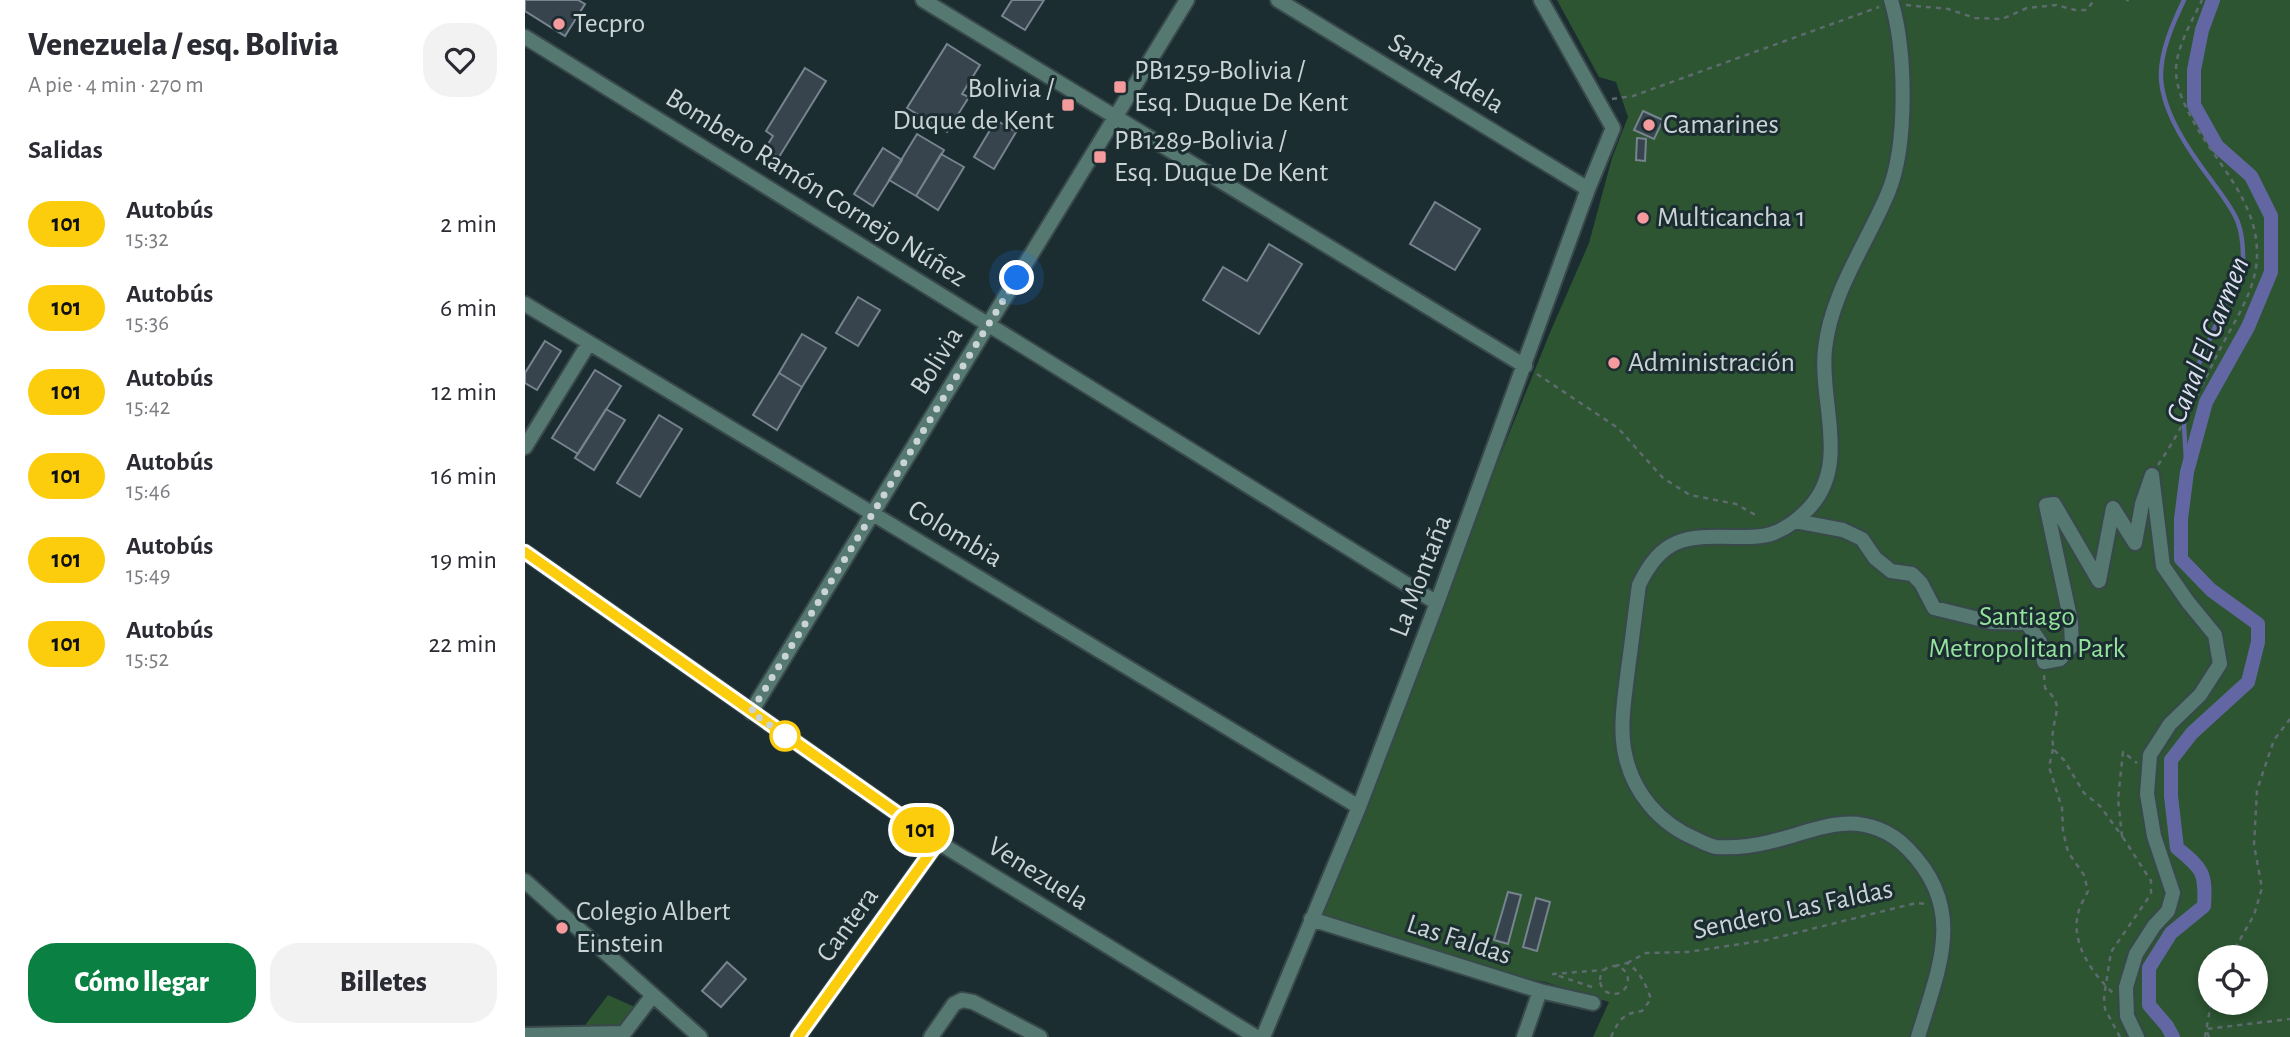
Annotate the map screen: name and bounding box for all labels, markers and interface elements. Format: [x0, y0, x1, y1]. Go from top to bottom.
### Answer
place label: Tecpro [573, 10, 645, 38]
marker: Tecpro [551, 16, 567, 32]
button: heart [423, 23, 497, 97]
text: Venezuela / esq. Bolivia [28, 29, 339, 62]
street label: Santa Adela [1383, 29, 1509, 119]
place label: PB1259-Bolivia / Esq. Duque De Kent [1134, 57, 1348, 117]
text: A pie · 4 min · 270 m [28, 74, 204, 97]
place label: Bolivia / Duque de Kent [893, 75, 1055, 135]
marker: PB1259-Bolivia / Esq. Duque De Kent [1112, 79, 1128, 95]
street label: Bombero Ramón Cornejo Núñez [660, 84, 972, 292]
marker: Bolivia / Duque de Kent [1060, 97, 1076, 113]
place label: Camarines [1663, 111, 1779, 139]
marker: Camarines [1641, 117, 1657, 133]
place label: PB1289-Bolivia / Esq. Duque De Kent [1114, 127, 1328, 187]
text: Salidas [28, 137, 103, 163]
marker: PB1289-Bolivia / Esq. Duque De Kent [1092, 149, 1108, 165]
text: Autobús [126, 197, 213, 223]
place label: Multicancha 1 [1657, 204, 1806, 232]
marker: Multicancha 1 [1635, 210, 1651, 226]
text: 2 min [440, 211, 497, 237]
text: 101 [52, 212, 81, 236]
text: 15:32 [126, 228, 169, 251]
water label: Canal El Carmen [2161, 253, 2255, 427]
your location [999, 260, 1034, 295]
text: Autobús [126, 281, 213, 307]
text: 6 min [440, 295, 497, 321]
text: 101 [52, 296, 81, 320]
text: 15:36 [126, 312, 169, 335]
street label: Bolivia [906, 322, 968, 400]
place label: Administración [1628, 349, 1795, 377]
marker: Administración [1606, 355, 1622, 371]
text: Autobús [126, 365, 213, 391]
text: 12 min [431, 379, 497, 405]
text: 101 [52, 380, 81, 404]
text: 15:42 [126, 396, 170, 419]
text: Autobús [126, 449, 213, 475]
text: 16 min [431, 463, 497, 489]
text: 101 [52, 464, 81, 488]
text: 15:46 [126, 480, 171, 503]
street label: Colombia [903, 495, 1007, 573]
street label: La Montaña [1385, 511, 1457, 641]
text: Autobús [126, 533, 213, 559]
text: 19 min [431, 547, 497, 573]
text: 101 [52, 548, 81, 572]
text: 15:49 [126, 564, 171, 587]
park label: Santiago Metropolitan Park [1929, 603, 2126, 663]
text: Autobús [126, 617, 213, 643]
text: 22 min [429, 631, 497, 657]
text: 101 [52, 632, 81, 656]
text: 15:52 [126, 648, 169, 671]
unlabelled marker [770, 721, 800, 751]
line badge: 101 [881, 807, 961, 853]
text: 101 [906, 818, 936, 842]
street label: Venezuela [983, 832, 1094, 916]
street label: Sendero Las Faldas [1691, 875, 1895, 945]
street label: Cantera [812, 882, 884, 968]
place label: Colegio Albert Einstein [576, 898, 731, 958]
street label: Las Faldas [1403, 910, 1515, 970]
marker: Colegio Albert Einstein [554, 920, 570, 936]
button: Cómo llegar [28, 943, 256, 1023]
button: Billetes [270, 943, 497, 1023]
map controls [2198, 945, 2268, 1015]
button: locate [2198, 945, 2268, 1015]

